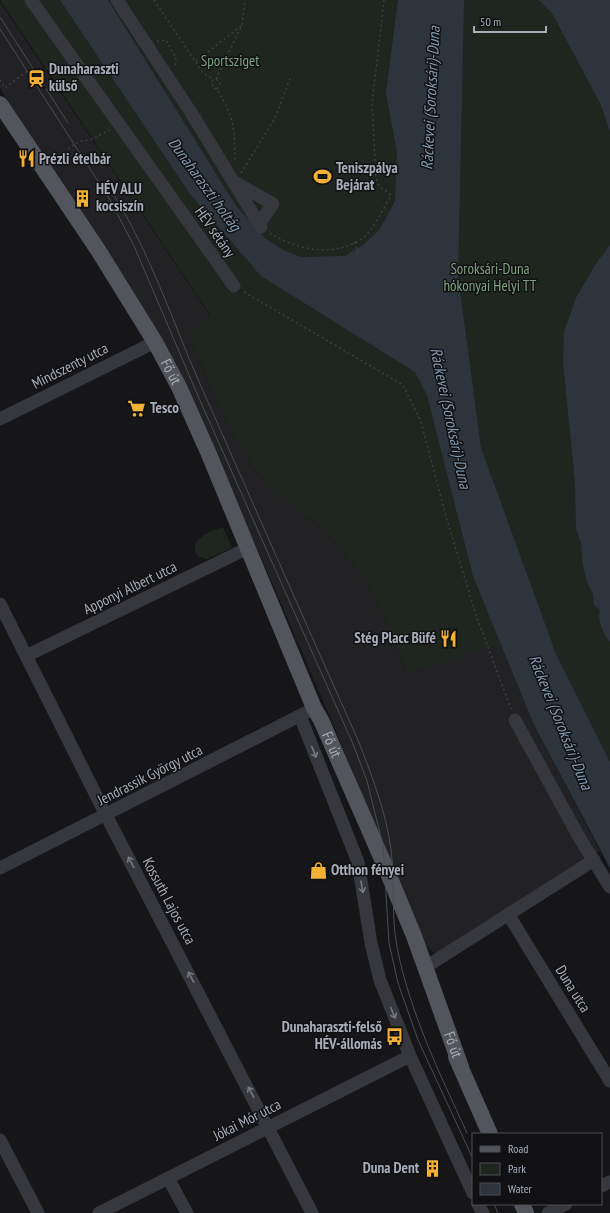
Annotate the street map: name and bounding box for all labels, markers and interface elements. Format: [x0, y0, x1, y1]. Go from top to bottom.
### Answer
scale bar [474, 8, 546, 34]
text: 50 m [480, 14, 501, 29]
water label: Ráckevei (Soroksári)-Duna [416, 24, 444, 170]
park label: Sportsziget [201, 51, 259, 70]
place label: Dunaharaszti külső [49, 59, 119, 95]
station icon: Dunaharaszti külső [26, 68, 46, 88]
water label: Dunaharaszti holtág [164, 133, 246, 236]
restaurant icon: Prézli ételbár [16, 149, 36, 169]
place label: Prézli ételbár [39, 149, 111, 168]
place label: Teniszpálya Bejárat [336, 158, 398, 194]
sports icon: Teniszpálya Bejárat [313, 167, 333, 187]
place label: HÉV ALU kocsiszín [96, 179, 144, 215]
building icon: HÉV ALU kocsiszín [73, 188, 93, 208]
street label: HÉV sétány [191, 203, 240, 261]
park label: Soroksári-Duna hókonyai Helyi TT [443, 259, 537, 295]
street label: Mindszenty utca [28, 338, 111, 393]
water label: Ráckevei (Soroksári)-Duna [426, 346, 476, 492]
street label: Fő út [157, 356, 186, 388]
supermarket icon: Tesco [127, 398, 147, 418]
place label: Tesco [150, 398, 179, 417]
street label: Apponyi Albert utca [80, 557, 180, 618]
place label: Stég Placc Büfé [354, 628, 436, 647]
restaurant icon: Stég Placc Büfé [439, 628, 459, 648]
water label: Ráckevei (Soroksári)-Duna [525, 652, 598, 794]
street label: Fő út [318, 728, 346, 760]
street label: Jendrassik György utca [93, 740, 205, 810]
one-way arrow [311, 745, 319, 757]
street label: Kossuth Lajos utca [139, 854, 200, 947]
one-way arrow [127, 856, 134, 868]
shop icon: Otthon fényei [308, 860, 328, 880]
place label: Otthon fényei [331, 860, 404, 879]
one-way arrow [359, 880, 367, 893]
street label: Duna utca [552, 962, 595, 1016]
one-way arrow [187, 971, 194, 983]
one-way arrow [390, 1007, 397, 1019]
place label: Dunaharaszti-felső HÉV-állomás [282, 1017, 382, 1053]
bus stop icon: Dunaharaszti-felső HÉV-állomás [385, 1026, 405, 1046]
street label: Fő út [440, 1029, 467, 1060]
one-way arrow [247, 1087, 254, 1099]
street label: Jókai Mór utca [209, 1094, 284, 1145]
legend [472, 1133, 602, 1205]
text: Road [508, 1141, 528, 1156]
place label: Duna Dent [363, 1158, 420, 1177]
building icon: Duna Dent [422, 1158, 442, 1178]
text: Park [508, 1161, 526, 1176]
text: Water [508, 1181, 533, 1196]

